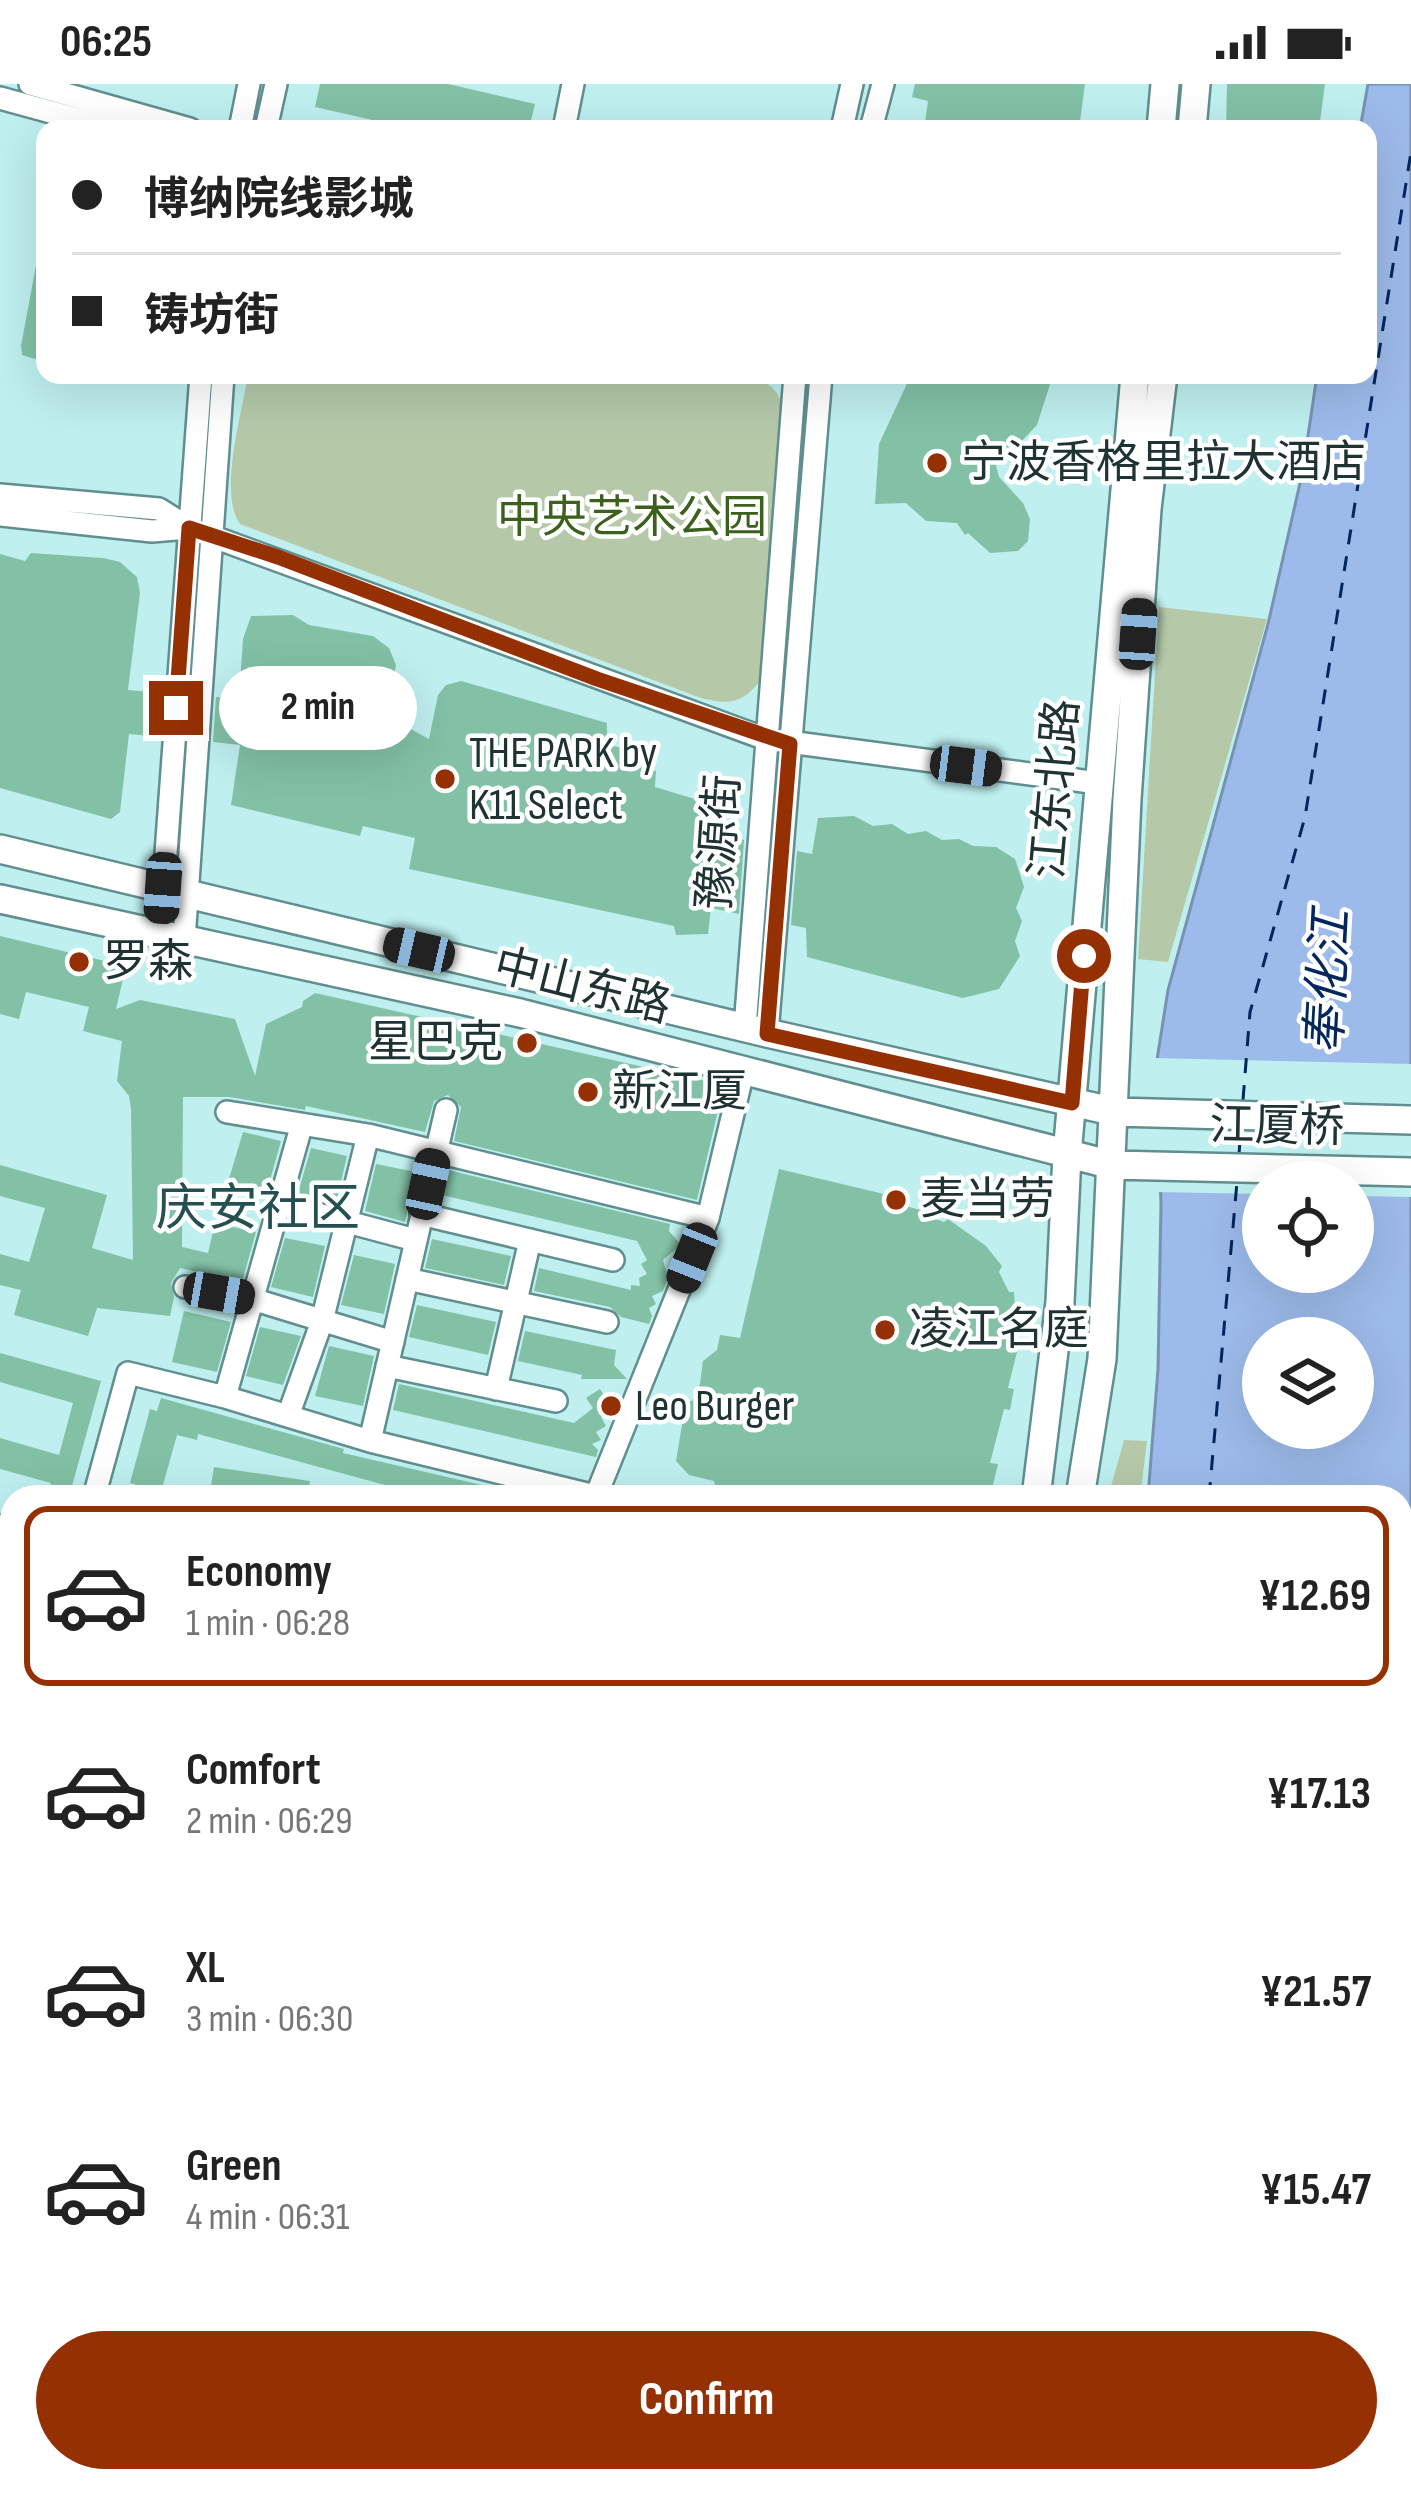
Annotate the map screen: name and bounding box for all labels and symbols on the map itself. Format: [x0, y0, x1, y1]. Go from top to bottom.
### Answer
place label: 宁波香格里拉大酒店 [961, 436, 1366, 491]
marker: 宁波香格里拉大酒店 [924, 450, 950, 476]
park label: 中央艺术公园 [497, 491, 767, 546]
car [1118, 597, 1158, 671]
callout: 2 min [218, 666, 416, 750]
route end [149, 681, 203, 735]
street label: 江东北路 [1021, 697, 1091, 881]
place label: THE PARK by K11 Select [469, 726, 657, 833]
car [928, 744, 1004, 788]
marker: THE PARK by K11 Select [432, 766, 458, 792]
street label: 豫源街 [688, 773, 752, 911]
car [143, 851, 183, 925]
water label: 奉化江 [1297, 904, 1361, 1055]
car [380, 924, 458, 976]
route start [1057, 929, 1111, 983]
place label: 罗森 [103, 935, 193, 990]
street label: 中山东路 [488, 939, 676, 1035]
marker: 罗森 [66, 949, 92, 975]
place label: 星巴克 [368, 1016, 503, 1071]
marker: 星巴克 [514, 1030, 540, 1056]
place label: 新江厦 [612, 1065, 747, 1120]
marker: 新江厦 [575, 1079, 601, 1105]
street label: 江厦桥 [1209, 1098, 1345, 1156]
car [403, 1145, 453, 1223]
place label: 麦当劳 [920, 1173, 1055, 1228]
district label: 庆安社区 [156, 1179, 360, 1240]
marker: 麦当劳 [883, 1187, 909, 1213]
car [662, 1218, 722, 1298]
car [180, 1269, 258, 1317]
place label: 凌江名庭 [909, 1303, 1089, 1358]
marker: 凌江名庭 [872, 1317, 898, 1343]
place label: Leo Burger [635, 1379, 794, 1434]
marker: Leo Burger [598, 1393, 624, 1419]

